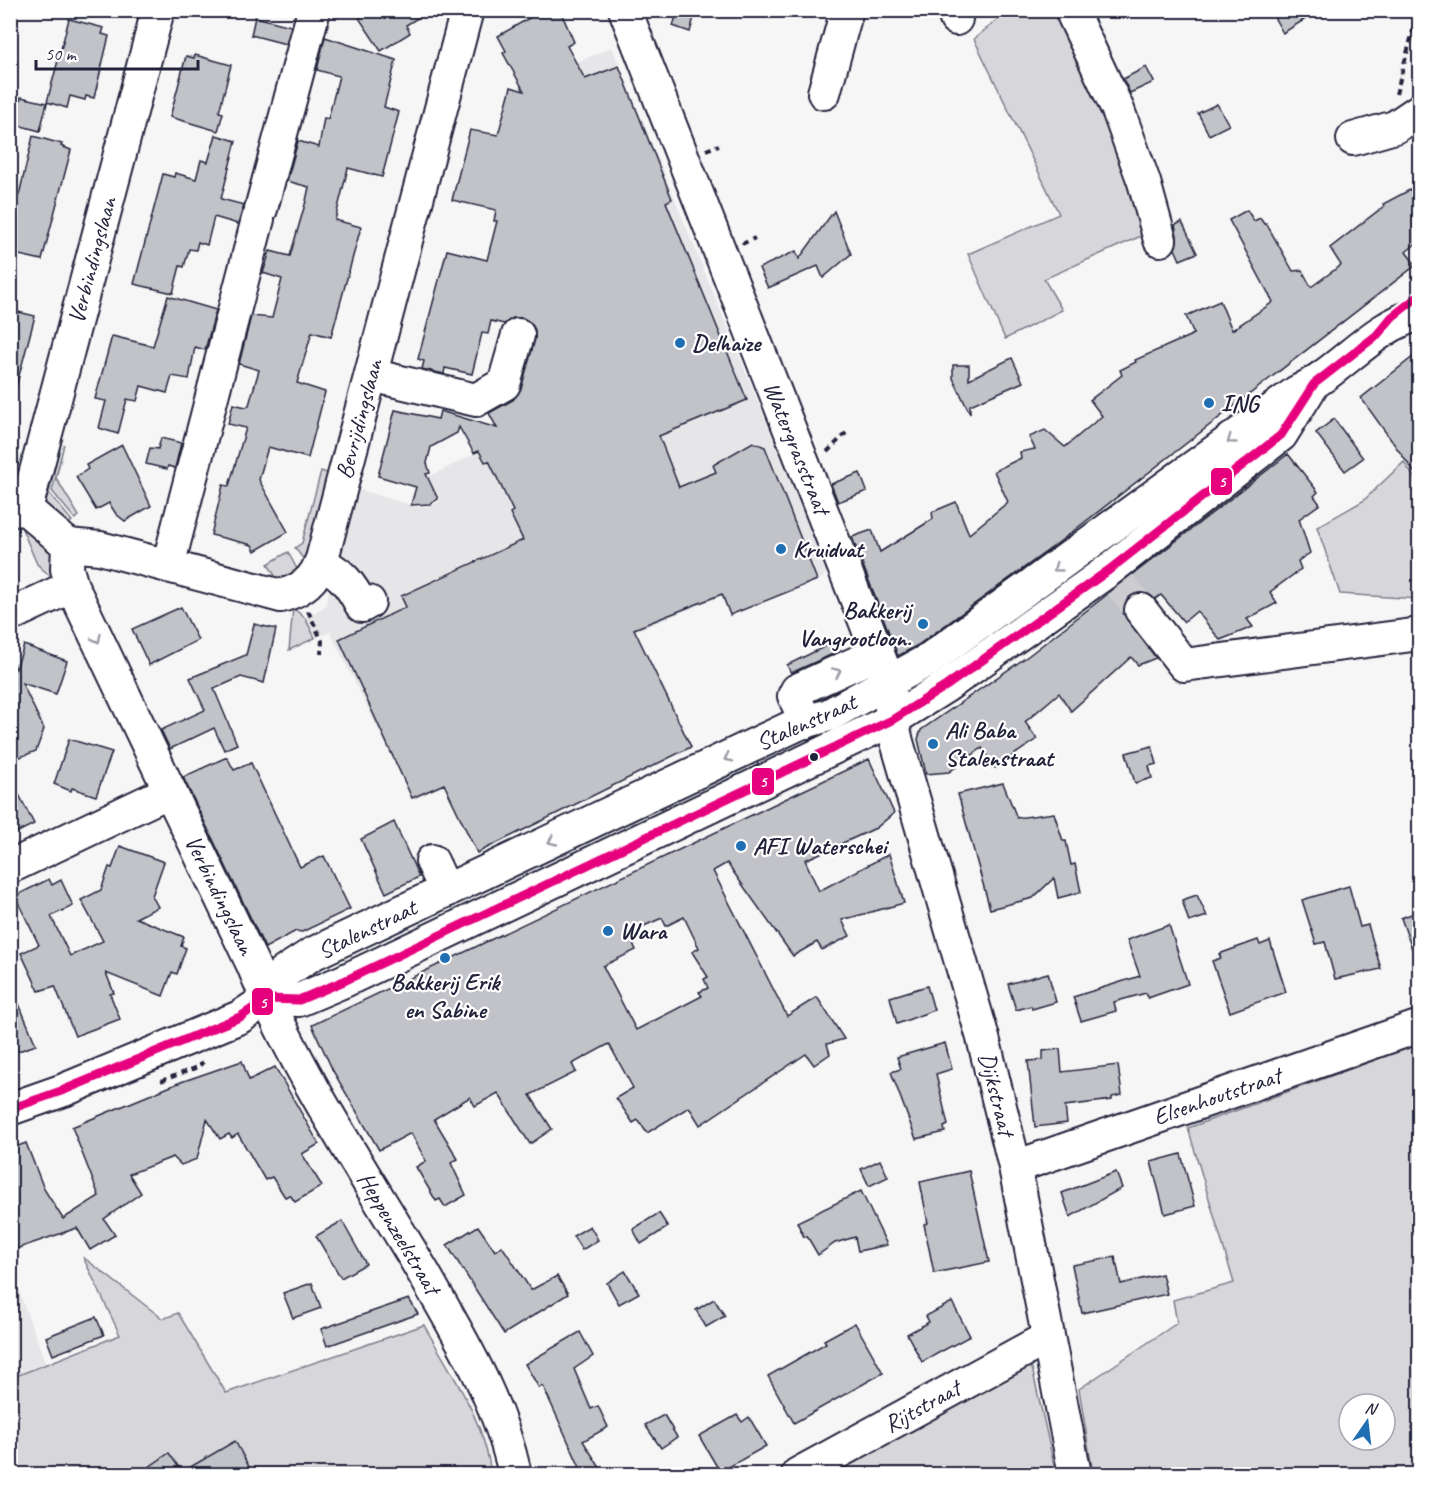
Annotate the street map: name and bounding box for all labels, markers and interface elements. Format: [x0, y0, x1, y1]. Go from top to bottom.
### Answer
scale bar [36, 33, 198, 71]
text: 50 m [45, 43, 78, 65]
street label: Verbindingslaan [61, 192, 124, 326]
place label: Delhaize [692, 328, 762, 358]
marker: Delhaize [673, 336, 687, 350]
street label: Bevrijdingslaan [329, 355, 390, 482]
street label: Watergrasstraat [757, 377, 838, 521]
place label: ING [1221, 388, 1261, 418]
marker: ING [1202, 396, 1216, 410]
one-way arrow [1226, 433, 1237, 444]
line badge: 5 [1210, 467, 1233, 496]
text: 5 [1219, 472, 1228, 492]
place label: Kruidvat [793, 534, 866, 564]
marker: Kruidvat [774, 542, 788, 556]
one-way arrow [1052, 561, 1063, 572]
place label: Bakkerij Vangrootloon. [799, 595, 914, 653]
marker: Bakkerij Vangrootloon. [916, 617, 930, 631]
one-way arrow [90, 632, 102, 643]
one-way arrow [830, 667, 841, 679]
street label: Stalenstraat [751, 686, 863, 757]
place label: Ali Baba Stalenstraat [945, 715, 1056, 773]
marker: Ali Baba Stalenstraat [926, 737, 940, 751]
one-way arrow [723, 750, 734, 762]
unlabelled marker [808, 751, 820, 763]
line badge: 5 [751, 767, 775, 796]
text: 5 [760, 772, 769, 792]
street label: Verbindingslaan [178, 830, 262, 961]
place label: AFI Waterschei [753, 831, 890, 861]
one-way arrow [547, 833, 558, 845]
marker: AFI Waterschei [734, 839, 748, 853]
street label: Stalenstraat [313, 891, 423, 966]
place label: Wara [620, 916, 669, 946]
marker: Wara [601, 924, 615, 938]
marker: Bakkerij Erik en Sabine [438, 951, 452, 965]
place label: Bakkerij Erik en Sabine [391, 967, 501, 1025]
line badge: 5 [251, 987, 274, 1016]
text: 5 [260, 993, 269, 1013]
street label: Dijkstraat [972, 1049, 1023, 1142]
street label: Elsenhoutstraat [1149, 1059, 1288, 1132]
street label: Heppenzeelstraat [351, 1166, 449, 1302]
street label: Rijtstraat [879, 1371, 968, 1439]
north arrow [1337, 1392, 1397, 1452]
text: N [1363, 1398, 1381, 1420]

